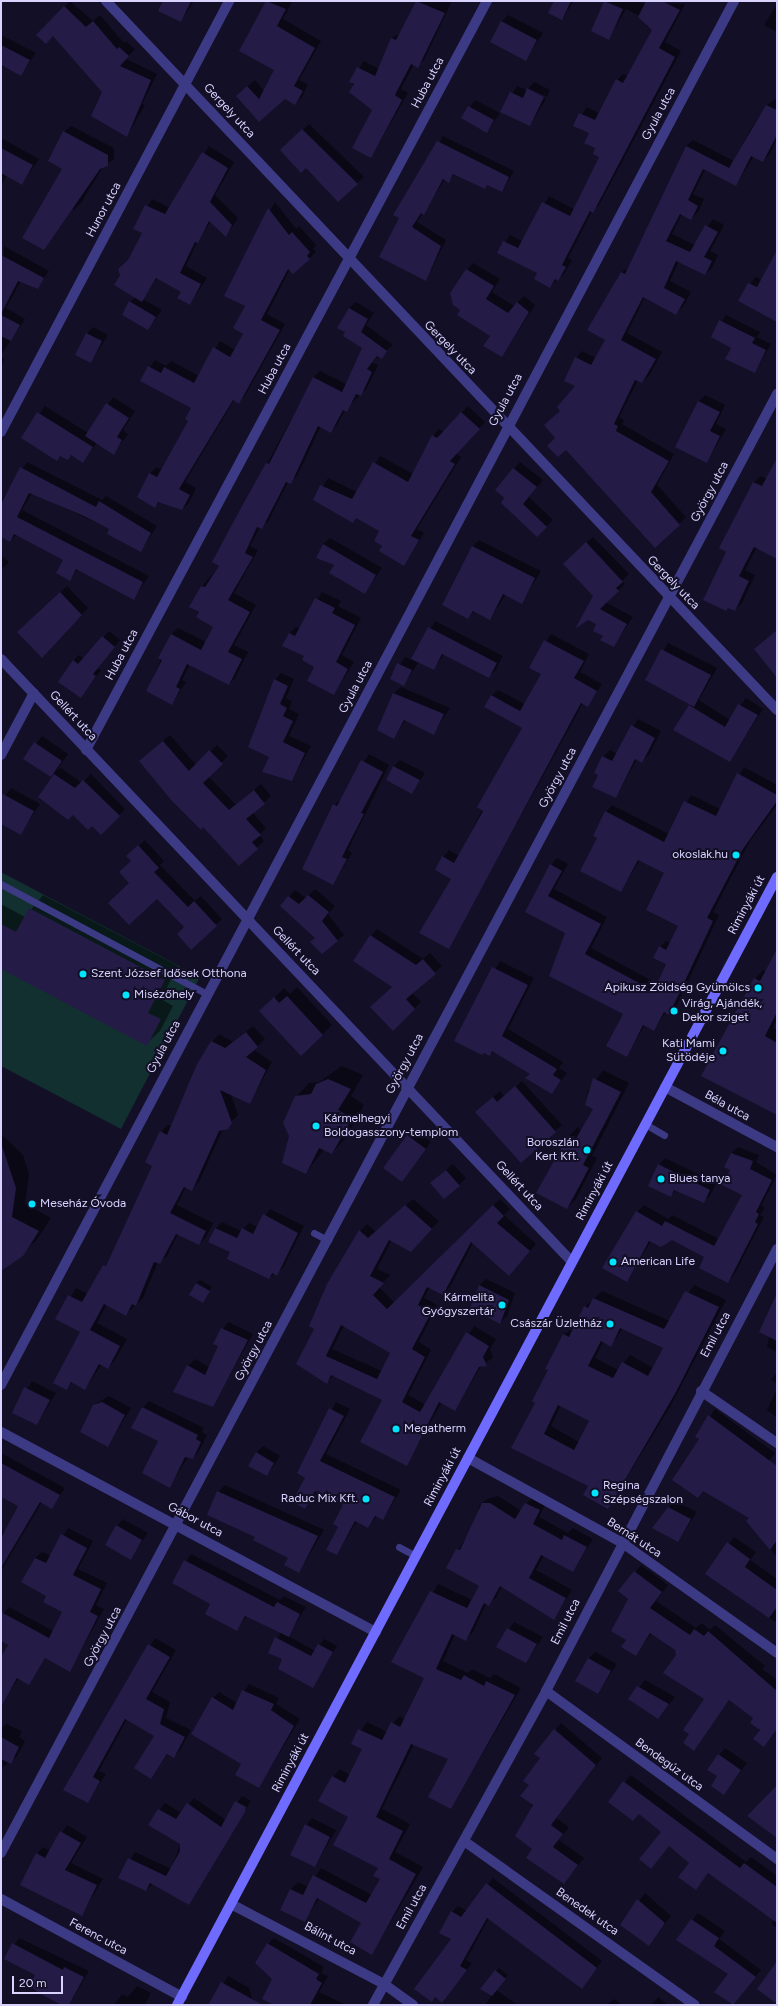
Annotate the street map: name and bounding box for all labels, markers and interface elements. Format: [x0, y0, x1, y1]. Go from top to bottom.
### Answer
street label: Huba utca [409, 55, 447, 111]
street label: Gergely utca [200, 81, 258, 141]
street label: Gyula utca [639, 85, 679, 143]
street label: Hunor utca [84, 180, 124, 240]
street label: Gergely utca [421, 318, 479, 378]
street label: Huba utca [256, 341, 294, 397]
street label: Gyula utca [486, 371, 526, 429]
street label: György utca [688, 459, 732, 525]
street label: Gergely utca [644, 553, 702, 613]
street label: Huba utca [103, 627, 141, 683]
street label: Gyula utca [336, 658, 376, 716]
street label: Gellért utca [46, 688, 100, 744]
street label: György utca [536, 745, 580, 811]
place label: okoslak.hu [672, 848, 728, 862]
marker: okoslak.hu [731, 850, 741, 860]
street label: Riminyáki út [725, 873, 769, 937]
street label: Gellért utca [269, 923, 323, 979]
place label: Szent József Idősek Otthona [91, 967, 247, 981]
marker: Szent József Idősek Otthona [78, 969, 88, 979]
place label: Apikusz Zöldség Gyümölcs [605, 981, 750, 995]
marker: Apikusz Zöldség Gyümölcs [753, 983, 763, 993]
place label: Misézőhely [134, 988, 194, 1002]
marker: Misézőhely [121, 990, 131, 1000]
place label: Virág, Ajándék, Dekor sziget [682, 997, 762, 1025]
marker: Virág, Ajándék, Dekor sziget [669, 1006, 679, 1016]
street label: Gyula utca [144, 1018, 184, 1076]
street label: György utca [383, 1031, 427, 1097]
place label: Kati Mami Sütödéje [662, 1037, 715, 1065]
marker: Kati Mami Sütödéje [718, 1046, 728, 1056]
street label: Béla utca [702, 1088, 752, 1124]
place label: Kármelhegyi Boldogasszony-templom [324, 1112, 458, 1140]
marker: Kármelhegyi Boldogasszony-templom [311, 1121, 321, 1131]
place label: Boroszlán Kert Kft. [527, 1136, 579, 1164]
marker: Boroszlán Kert Kft. [582, 1145, 592, 1155]
street label: Gellért utca [492, 1158, 546, 1214]
street label: Riminyáki út [573, 1159, 617, 1223]
place label: Blues tanya [669, 1172, 730, 1186]
marker: Blues tanya [656, 1174, 666, 1184]
place label: Meseház Óvoda [40, 1197, 126, 1211]
marker: Meseház Óvoda [27, 1199, 37, 1209]
place label: American Life [621, 1255, 695, 1269]
marker: American Life [608, 1257, 618, 1267]
place label: Kármelita Gyógyszertár [422, 1291, 494, 1319]
marker: Kármelita Gyógyszertár [497, 1300, 507, 1310]
street label: Emil utca [698, 1310, 734, 1360]
place label: Császár Üzletház [510, 1317, 602, 1331]
street label: György utca [232, 1318, 276, 1384]
marker: Császár Üzletház [605, 1319, 615, 1329]
place label: Megatherm [404, 1422, 466, 1436]
marker: Megatherm [391, 1424, 401, 1434]
street label: Riminyáki út [421, 1445, 465, 1509]
place label: Regina Szépségszalon [603, 1479, 683, 1507]
marker: Regina Szépségszalon [590, 1488, 600, 1498]
place label: Raduc Mix Kft. [281, 1492, 358, 1506]
marker: Raduc Mix Kft. [361, 1494, 371, 1504]
street label: Gábor utca [165, 1500, 225, 1540]
street label: Bernát utca [604, 1515, 664, 1561]
street label: Emil utca [548, 1597, 584, 1647]
street label: György utca [81, 1604, 125, 1670]
street label: Riminyáki út [269, 1731, 313, 1795]
street label: Bendegúz utca [632, 1735, 706, 1795]
street label: Emil utca [394, 1882, 430, 1932]
street label: Benedek utca [553, 1885, 621, 1939]
street label: Ferenc utca [67, 1916, 129, 1958]
street label: Bálint utca [302, 1919, 358, 1959]
scale bar [14, 1968, 65, 1994]
text: 20 m [19, 1976, 47, 1990]

